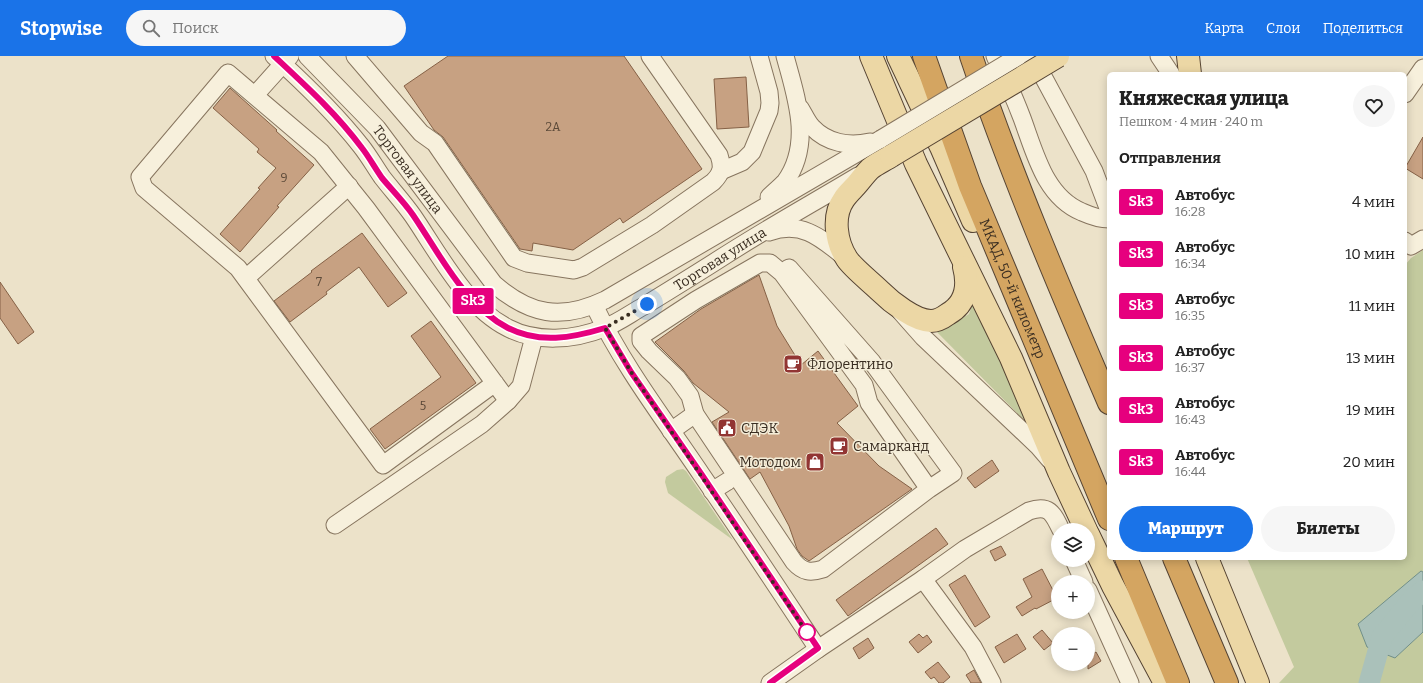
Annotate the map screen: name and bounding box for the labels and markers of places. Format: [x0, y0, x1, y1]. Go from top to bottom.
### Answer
cafe icon: Флорентино [782, 353, 804, 375]
place label: Флорентино [807, 356, 893, 373]
public building icon: СДЭК [716, 417, 738, 439]
place label: СДЭК [741, 420, 778, 437]
cafe icon: Самарканд [828, 435, 850, 457]
place label: Самарканд [853, 438, 930, 455]
shop icon: Мотодом [804, 451, 826, 473]
place label: Мотодом [739, 454, 801, 471]
unlabelled marker [798, 623, 816, 641]

